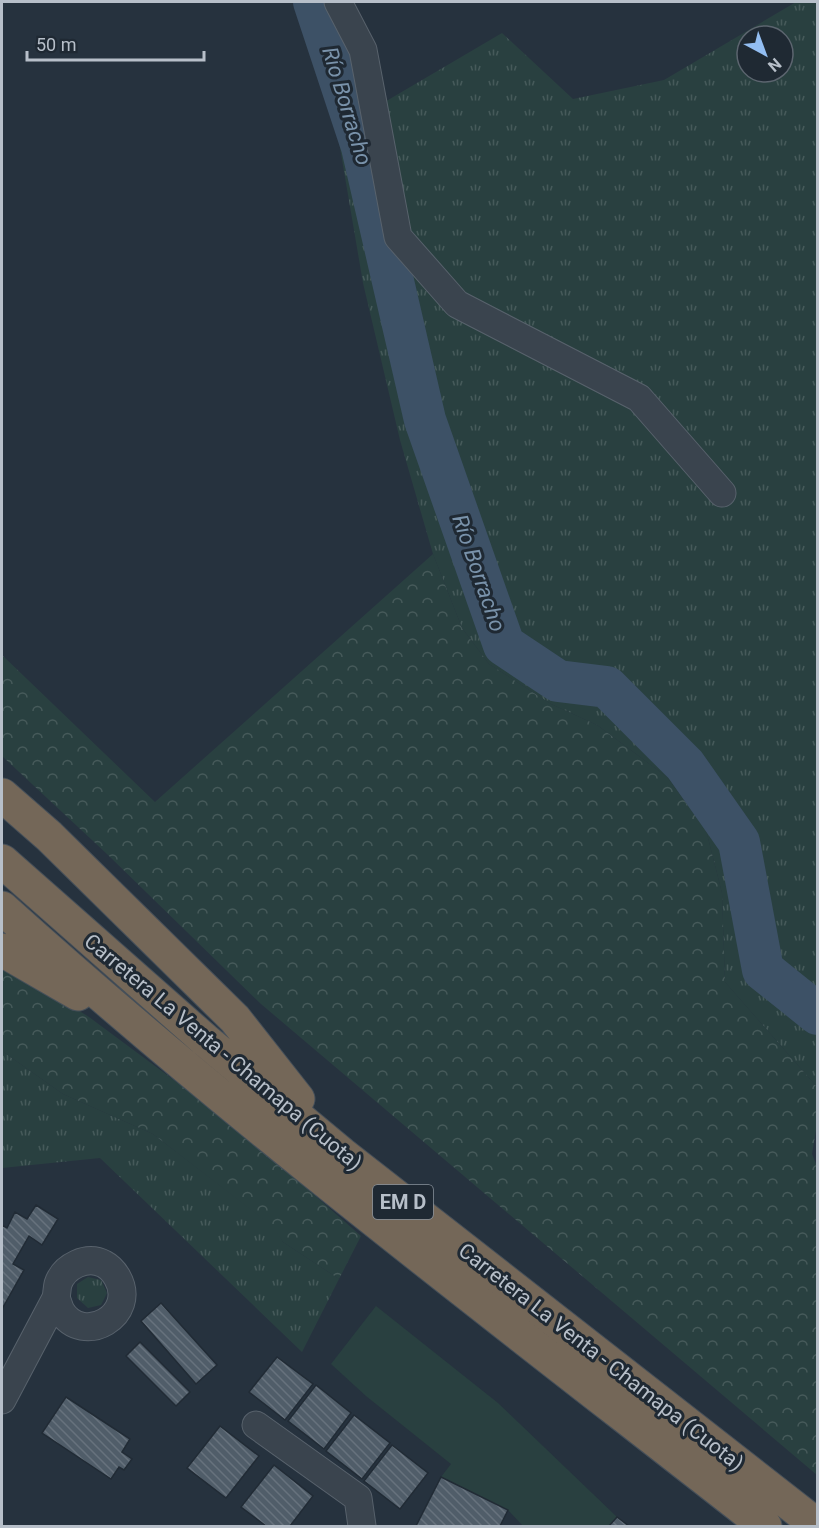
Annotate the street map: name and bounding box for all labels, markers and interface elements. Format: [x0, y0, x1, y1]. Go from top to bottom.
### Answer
scale bar [27, 24, 204, 62]
north arrow [735, 24, 795, 84]
text: 50 m [36, 34, 76, 55]
water label: Río Borracho [317, 44, 377, 168]
text: N [764, 54, 785, 76]
water label: Río Borracho [447, 511, 511, 635]
street label: Carretera La Venta - Chamapa (Cuota) [79, 929, 367, 1175]
road number: EM D [373, 1185, 433, 1219]
street label: Carretera La Venta - Chamapa (Cuota) [454, 1238, 748, 1476]

